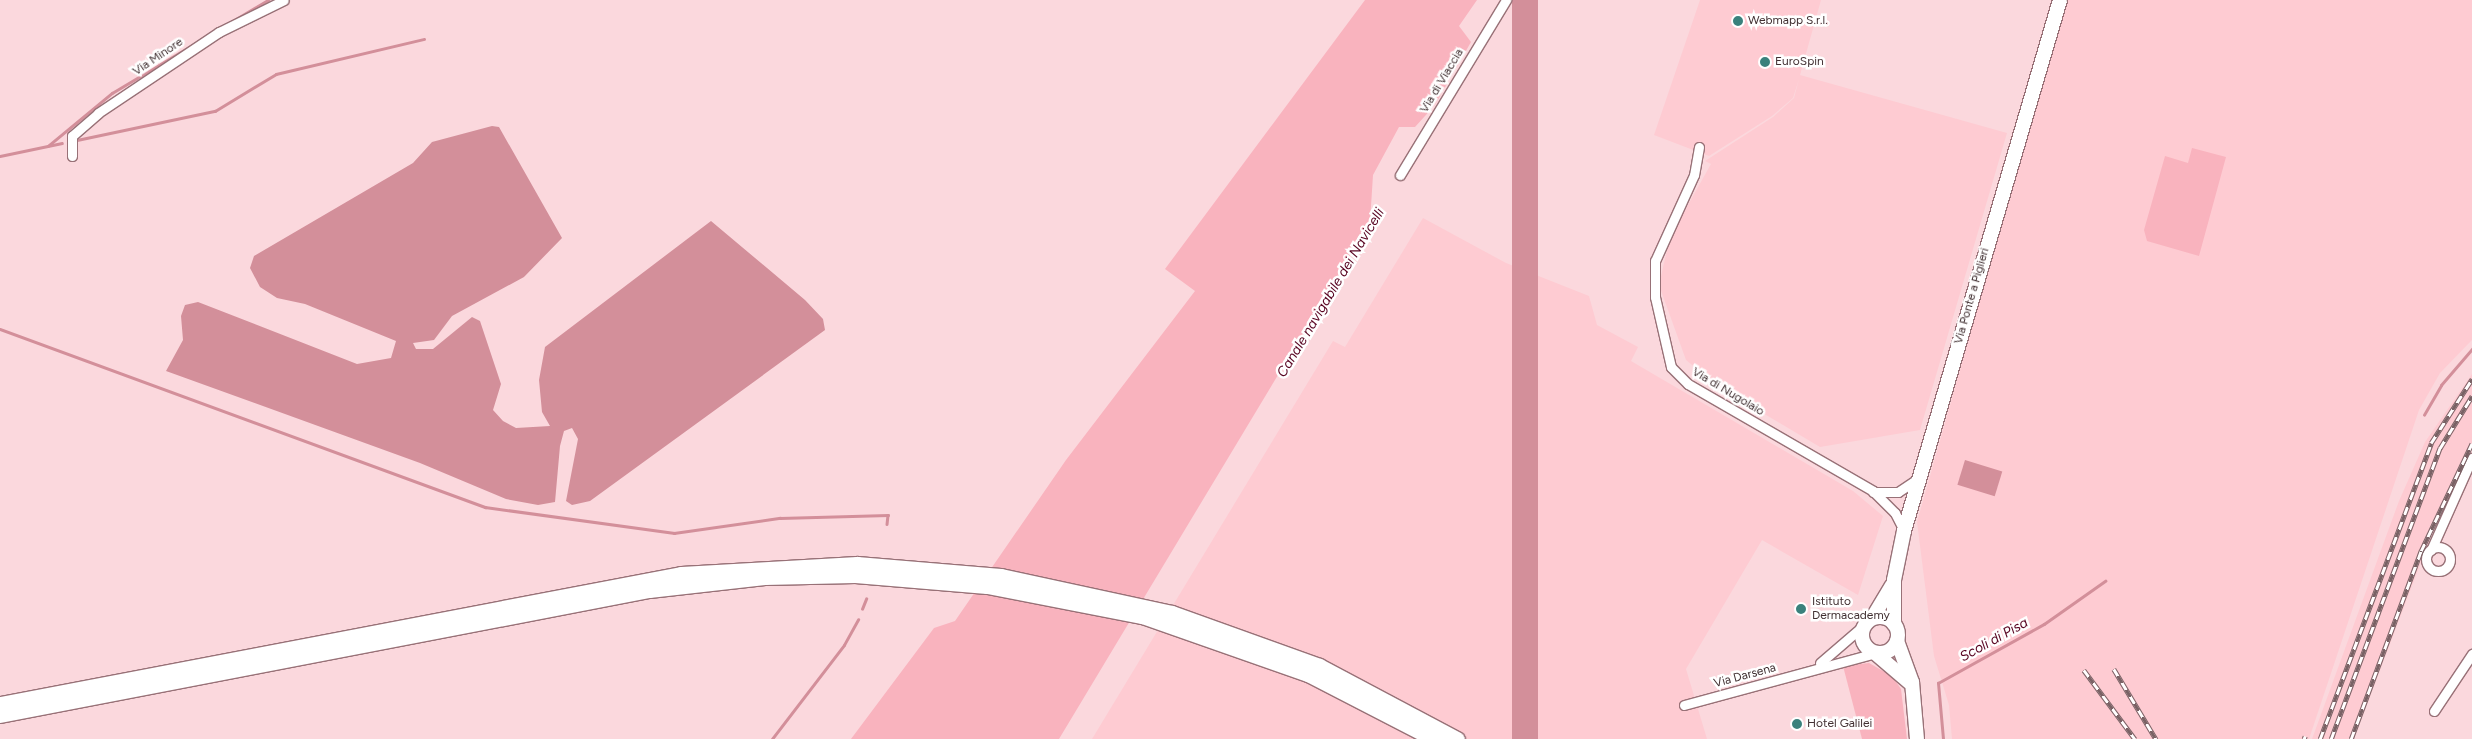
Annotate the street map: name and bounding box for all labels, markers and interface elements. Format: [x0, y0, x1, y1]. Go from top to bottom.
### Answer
place label: Webmapp S.r.l. [1748, 14, 1828, 28]
marker: Webmapp S.r.l. [1732, 15, 1744, 27]
street label: Via Minore [130, 35, 186, 79]
street label: Via di Viaccia [1417, 46, 1467, 116]
place label: EuroSpin [1775, 55, 1824, 69]
marker: EuroSpin [1759, 56, 1771, 68]
water label: Canale navigabile dei Navicelli [1274, 205, 1388, 381]
street label: Via Ponte a Piglieri [1951, 246, 1993, 346]
street label: Via di Nugolaio [1689, 365, 1767, 419]
place label: Istituto Dermacademy [1812, 595, 1890, 623]
marker: Istituto Dermacademy [1794, 602, 1808, 616]
water label: Scoli di Pisa [1957, 614, 2031, 666]
street label: Via Darsena [1712, 661, 1778, 691]
place label: Hotel Galilei [1807, 717, 1872, 731]
marker: Hotel Galilei [1791, 718, 1803, 730]

